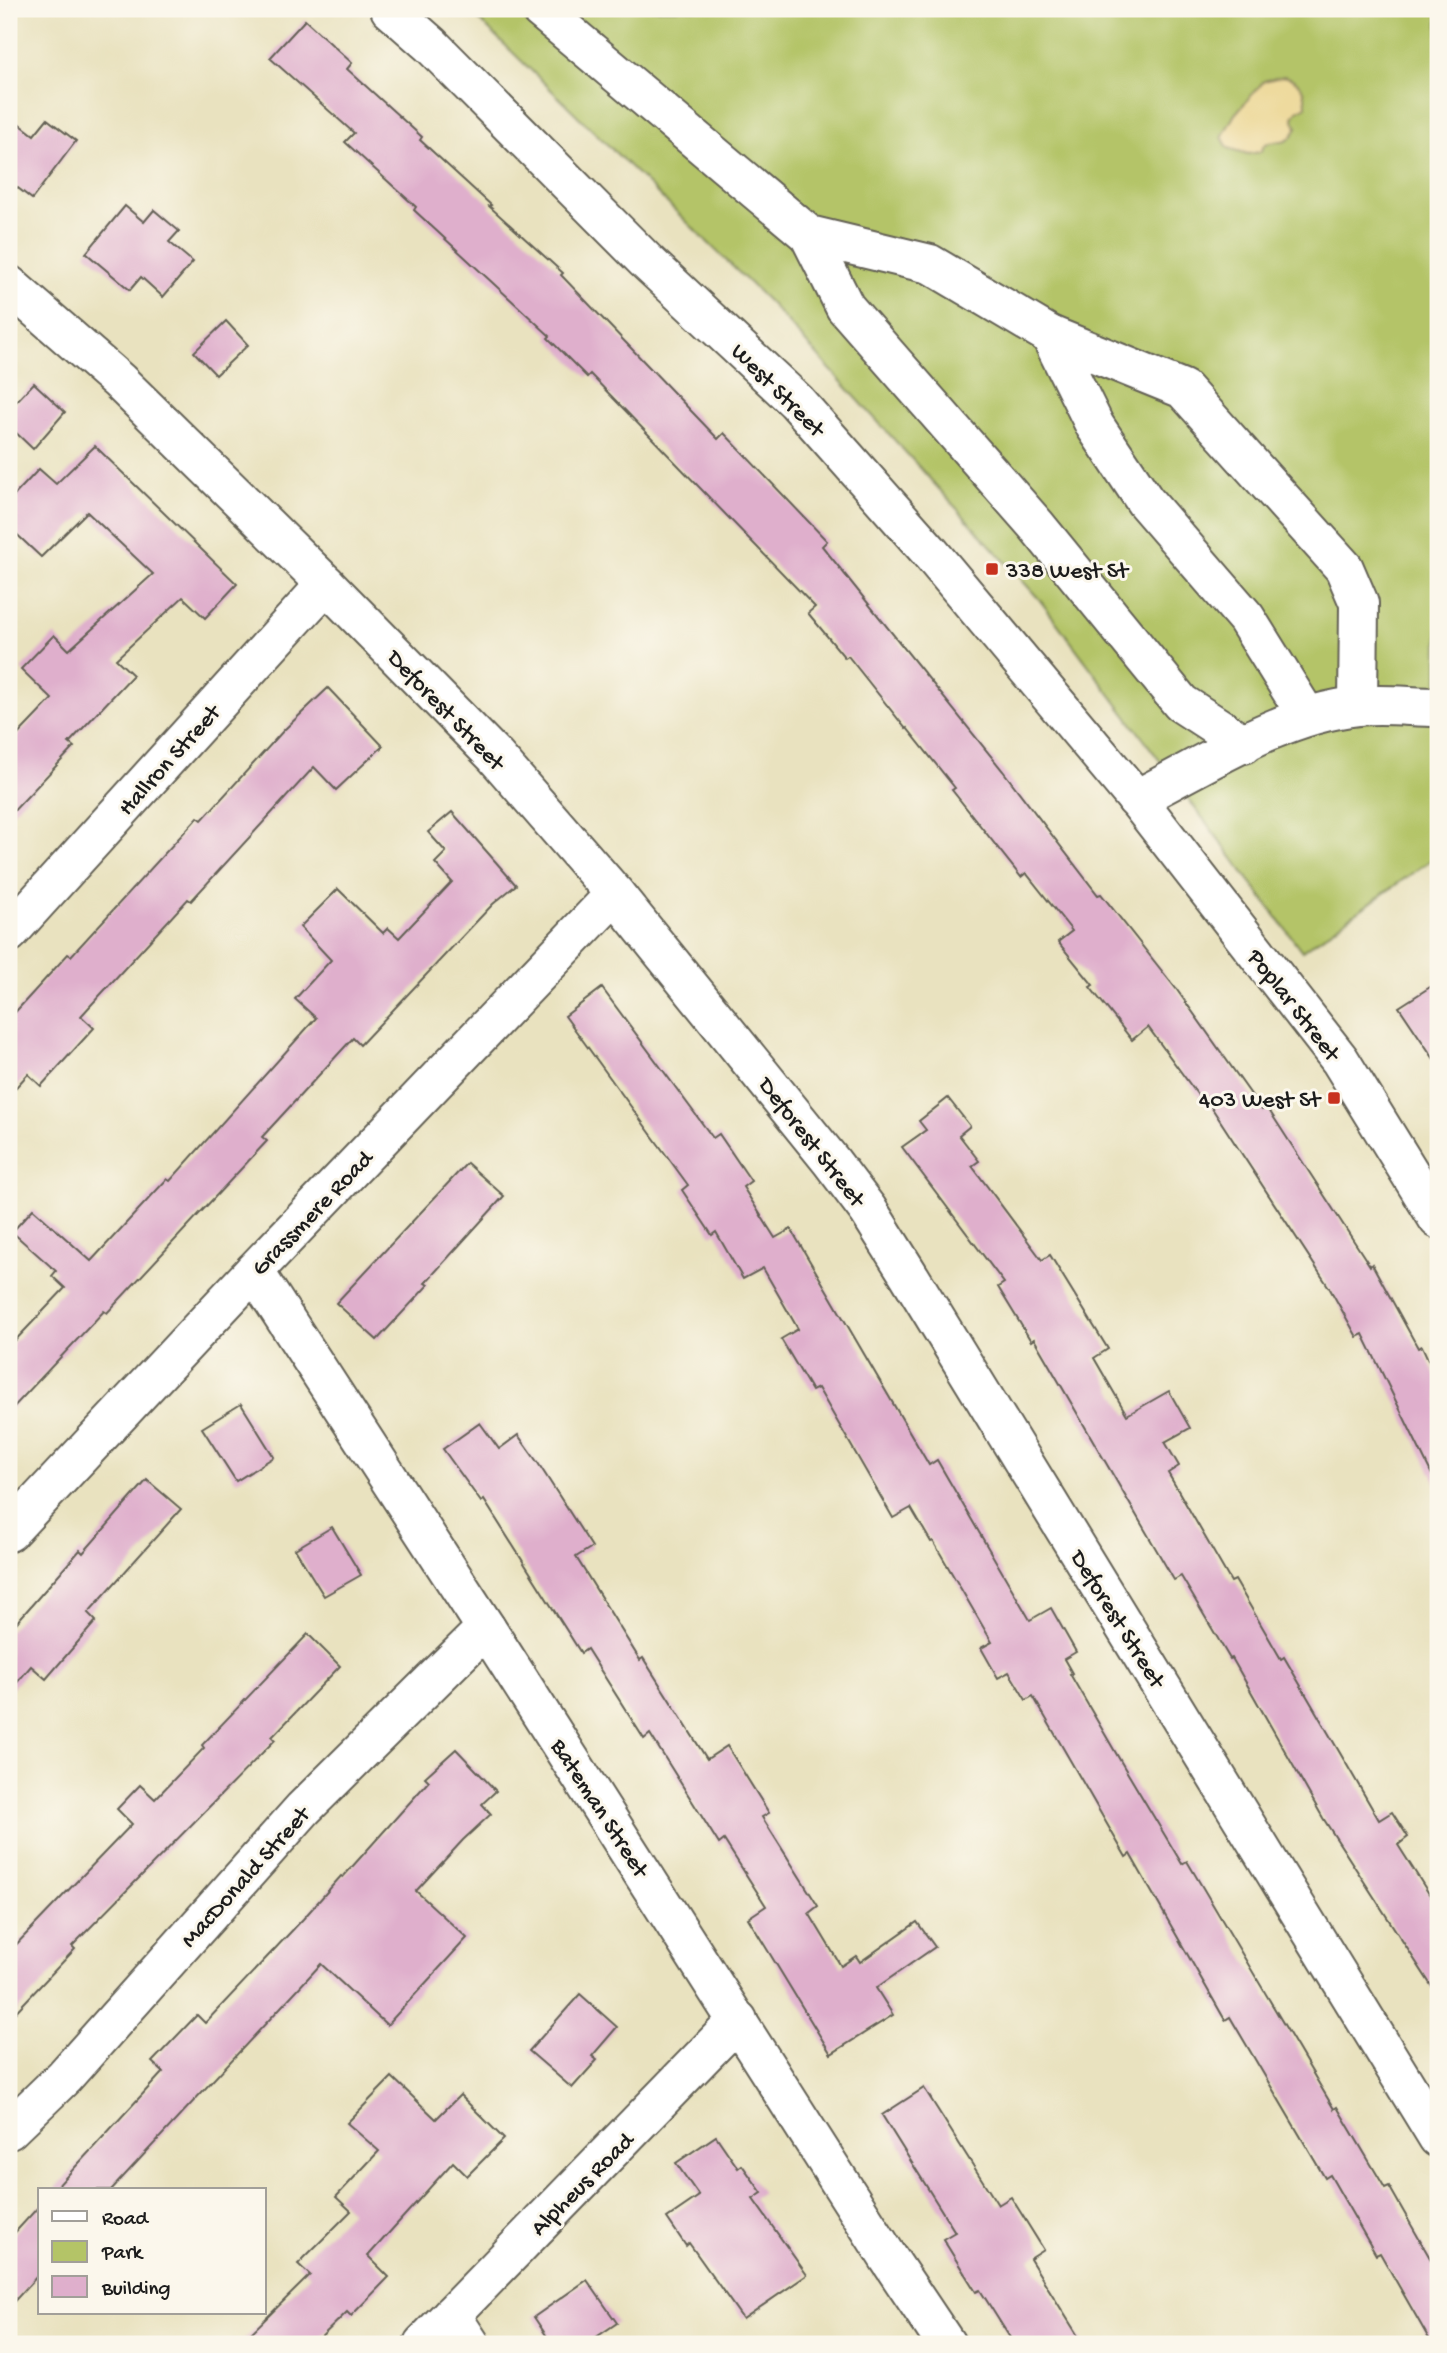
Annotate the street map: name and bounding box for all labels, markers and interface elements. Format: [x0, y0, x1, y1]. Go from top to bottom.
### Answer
street label: West Street [723, 338, 831, 446]
place label: 338 West St [1005, 558, 1130, 587]
marker: 338 West St [984, 561, 1000, 577]
street label: Deforest Street [378, 643, 511, 780]
street label: Hallron Street [113, 698, 230, 823]
street label: Poplar Street [1239, 944, 1346, 1070]
street label: Deforest Street [749, 1071, 871, 1216]
place label: 403 West St [1199, 1087, 1322, 1116]
marker: 403 West St [1326, 1090, 1342, 1106]
street label: Grassmere Road [246, 1144, 382, 1283]
street label: Deforest Street [1061, 1544, 1171, 1696]
street label: Bateman Street [542, 1733, 655, 1885]
street label: MacDonald Street [176, 1800, 319, 1955]
street label: Alpheus Road [526, 2126, 643, 2243]
legend [38, 2188, 266, 2314]
text: Road [102, 2208, 150, 2233]
text: Park [101, 2242, 145, 2267]
text: Building [101, 2278, 171, 2303]

